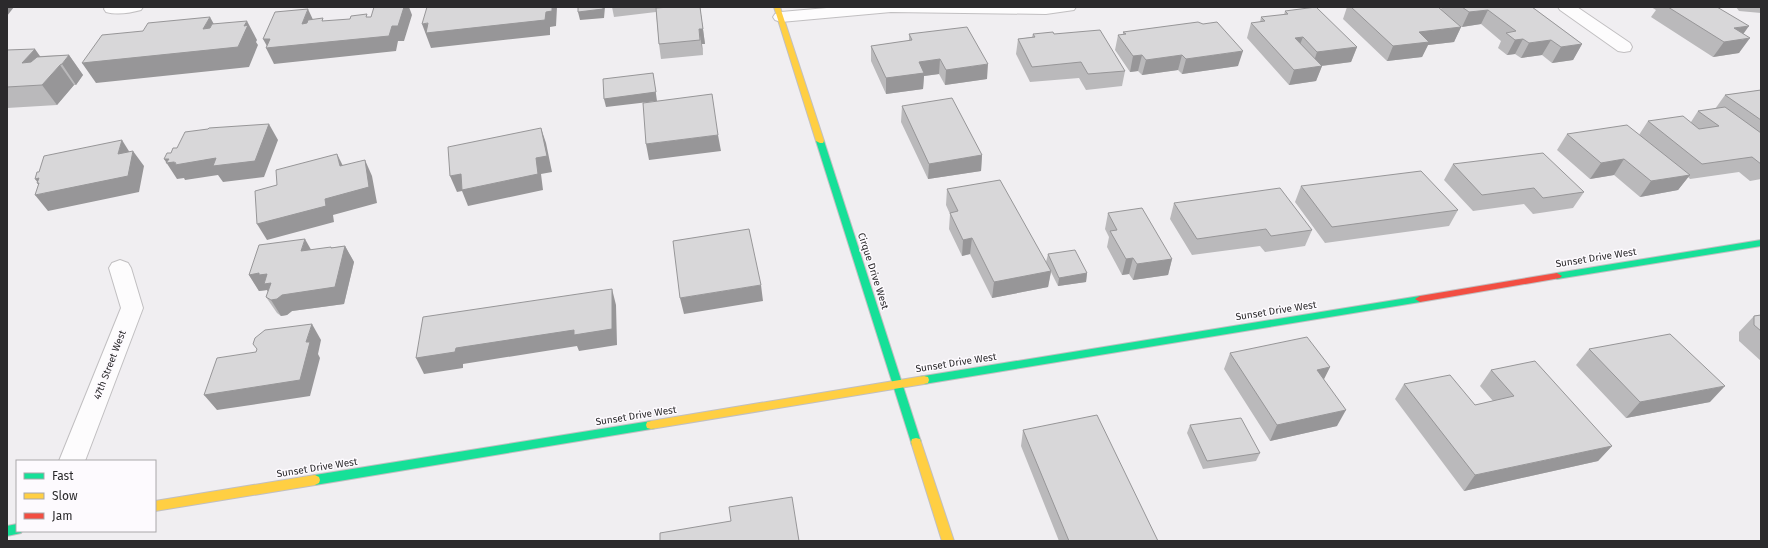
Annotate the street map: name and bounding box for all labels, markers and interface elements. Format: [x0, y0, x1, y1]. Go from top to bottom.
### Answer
street label: Cirque Drive West [855, 231, 891, 311]
street label: Sunset Drive West [1555, 246, 1638, 270]
street label: Sunset Drive West [1235, 299, 1318, 323]
street label: 47th Street West [91, 328, 129, 401]
street label: Sunset Drive West [915, 351, 998, 375]
street label: Sunset Drive West [595, 404, 678, 428]
street label: Sunset Drive West [276, 456, 359, 480]
legend [16, 460, 156, 532]
text: Fast [52, 469, 74, 483]
text: Slow [52, 489, 78, 503]
text: Jam [52, 509, 72, 523]

